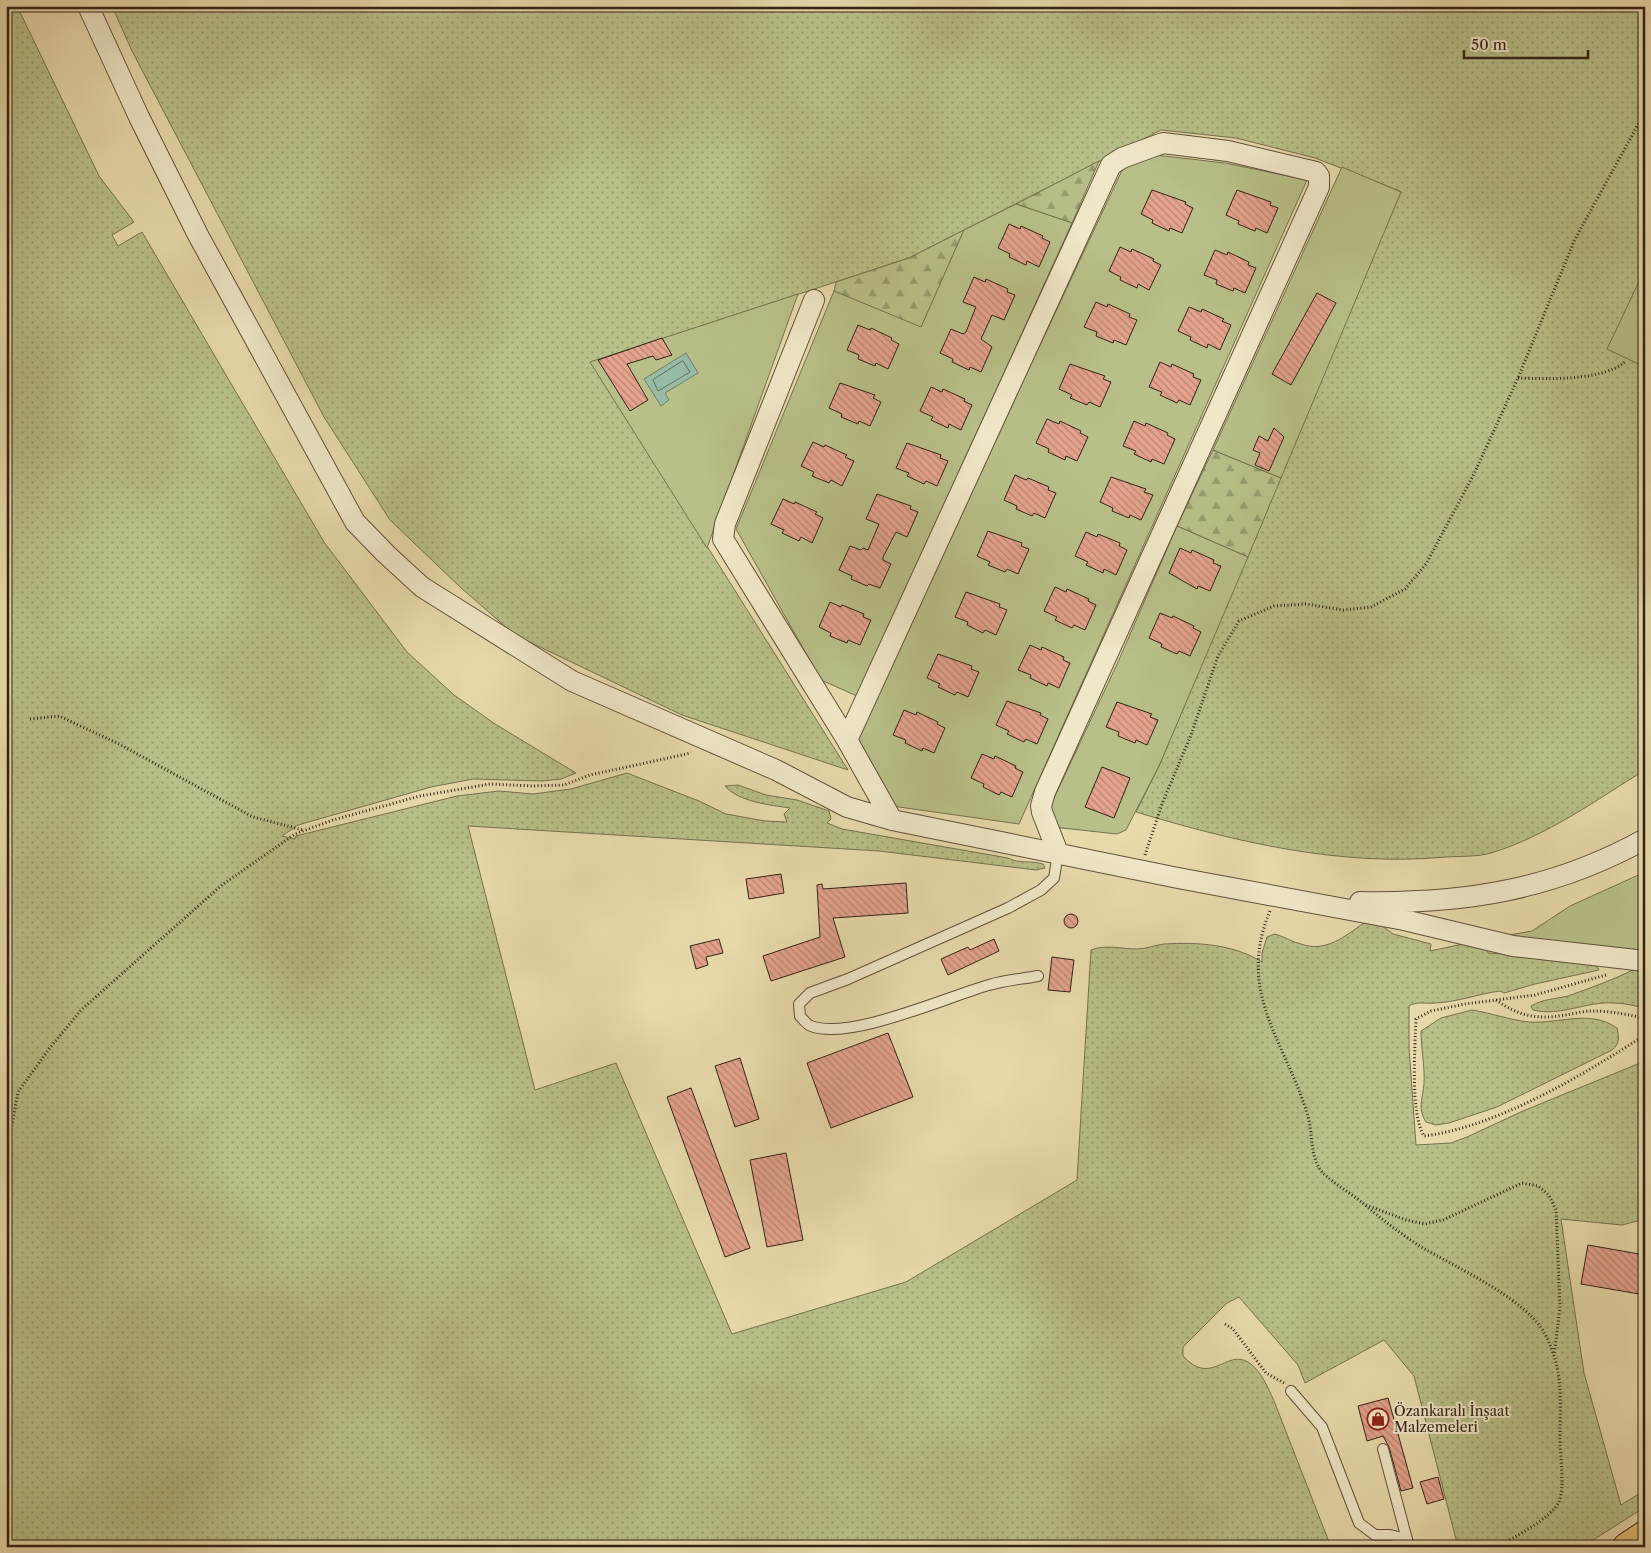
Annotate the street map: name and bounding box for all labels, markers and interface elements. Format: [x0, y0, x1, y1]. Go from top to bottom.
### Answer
scale bar [1464, 28, 1587, 60]
text: 50 m [1471, 35, 1507, 54]
place label: Özankaralı İnşaat Malzemeleri [1394, 1402, 1509, 1436]
shop icon: Özankaralı İnşaat Malzemeleri [1366, 1407, 1390, 1431]

